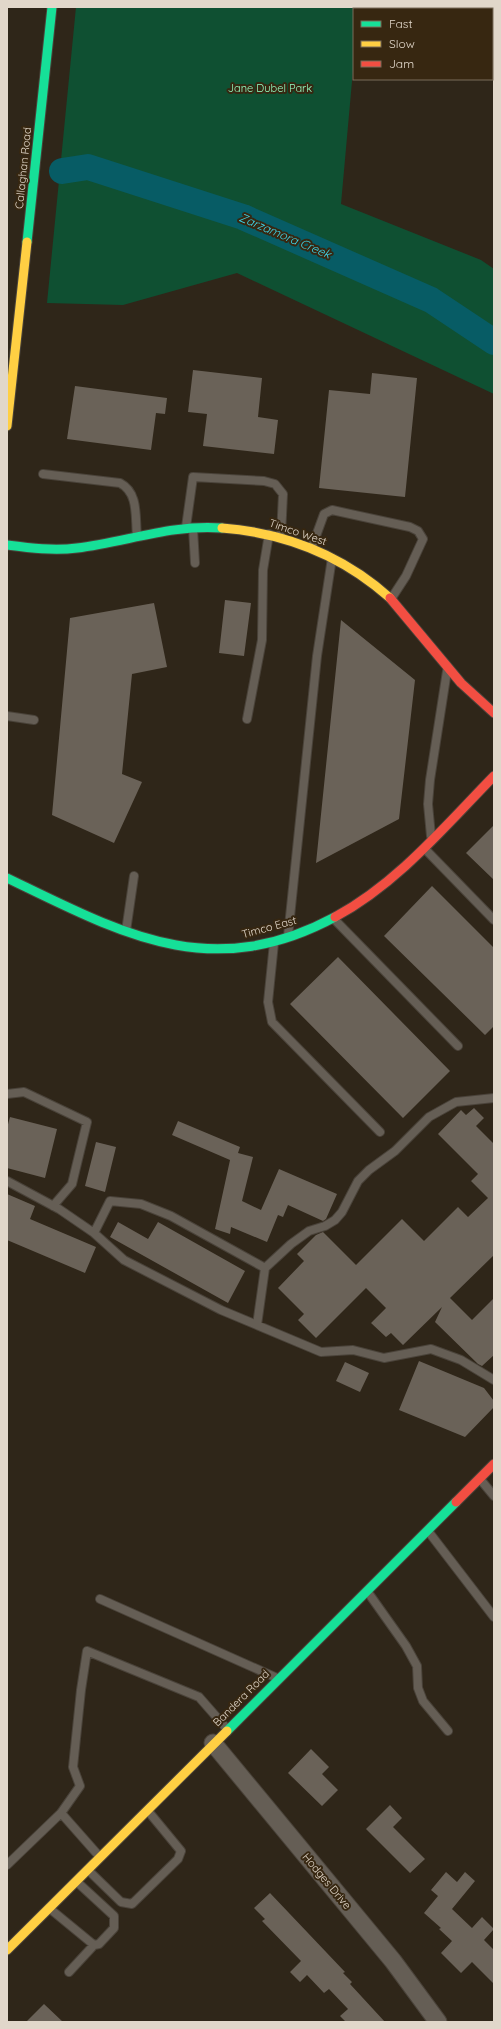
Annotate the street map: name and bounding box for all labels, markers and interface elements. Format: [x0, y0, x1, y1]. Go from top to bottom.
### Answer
legend [353, 8, 493, 80]
text: Fast [389, 16, 413, 31]
text: Slow [389, 36, 415, 51]
text: Jam [389, 56, 414, 71]
park label: Jane Dubel Park [228, 81, 312, 95]
street label: Callaghan Road [12, 126, 34, 210]
water label: Zarzamora Creek [237, 209, 335, 262]
street label: Timco West [267, 516, 329, 548]
street label: Timco East [240, 913, 298, 941]
street label: Bandera Road [210, 1667, 272, 1729]
street label: Hodges Drive [300, 1850, 354, 1912]

